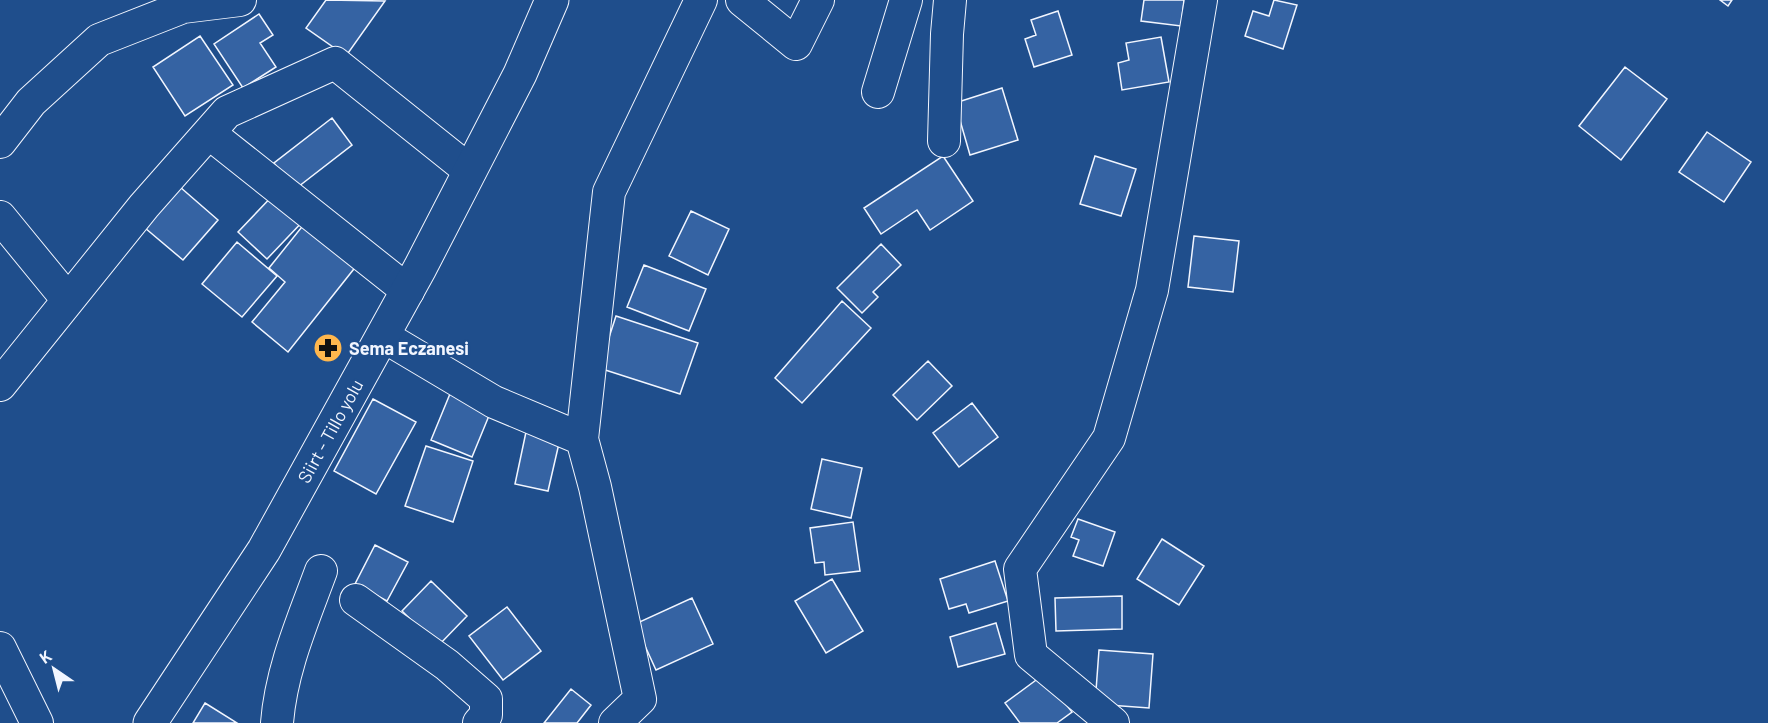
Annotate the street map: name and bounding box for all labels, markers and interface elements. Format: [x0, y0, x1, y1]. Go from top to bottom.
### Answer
pharmacy icon: Sema Eczanesi [312, 332, 344, 364]
place label: Sema Eczanesi [349, 337, 469, 359]
street label: Siirt - Tillo yolu [292, 375, 368, 487]
north arrow [24, 639, 84, 699]
text: K [36, 646, 55, 667]

